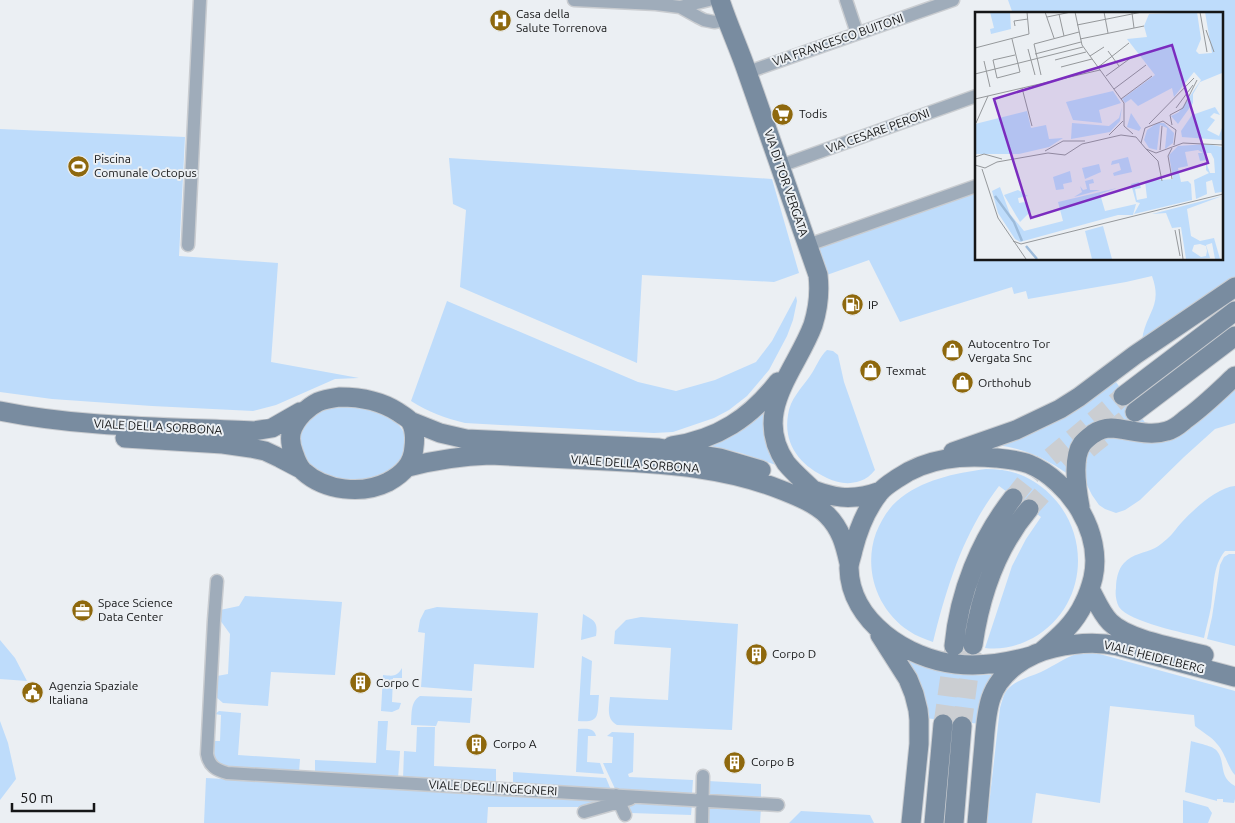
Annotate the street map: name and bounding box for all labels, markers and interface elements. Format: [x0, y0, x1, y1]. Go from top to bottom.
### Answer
place label: Casa della Salute Torrenova [516, 7, 607, 34]
hospital icon: Casa della Salute Torrenova [488, 9, 512, 33]
street label: VIA FRANCESCO BUITONI [771, 11, 905, 68]
inset map [975, 12, 1222, 260]
supermarket icon: Todis [771, 102, 795, 126]
street label: VIA CESARE PERONI [825, 106, 931, 155]
place label: Todis [799, 107, 827, 120]
street label: VIA DI TOR VERGATA [762, 128, 811, 238]
place label: Piscina Comunale Octopus [94, 152, 197, 179]
sports icon: Piscina Comunale Octopus [66, 154, 90, 178]
fuel station icon: IP [840, 293, 864, 317]
place label: IP [868, 298, 878, 311]
place label: Autocentro Tor Vergata Snc [968, 337, 1051, 364]
shop icon: Autocentro Tor Vergata Snc [940, 339, 964, 363]
shop icon: Texmat [858, 359, 882, 383]
place label: Texmat [886, 364, 926, 377]
shop icon: Orthohub [950, 371, 974, 395]
place label: Orthohub [978, 376, 1031, 389]
street label: VIALE DELLA SORBONA [93, 417, 223, 436]
street label: VIALE DELLA SORBONA [570, 453, 700, 474]
place label: Space Science Data Center [98, 596, 173, 623]
office icon: Space Science Data Center [70, 598, 94, 622]
street label: VIALE HEIDELBERG [1102, 638, 1206, 675]
building icon: Corpo D [744, 642, 768, 666]
place label: Corpo D [772, 647, 816, 660]
building icon: Corpo C [348, 671, 372, 695]
place label: Corpo C [376, 676, 420, 689]
place label: Agenzia Spaziale Italiana [49, 679, 138, 706]
public building icon: Agenzia Spaziale Italiana [21, 681, 45, 705]
building icon: Corpo A [465, 732, 489, 756]
place label: Corpo A [493, 737, 537, 750]
building icon: Corpo B [723, 750, 747, 774]
place label: Corpo B [751, 755, 794, 768]
street label: VIALE DEGLI INGEGNERI [428, 778, 558, 797]
scale bar [12, 780, 95, 812]
text: 50 m [20, 789, 53, 806]

